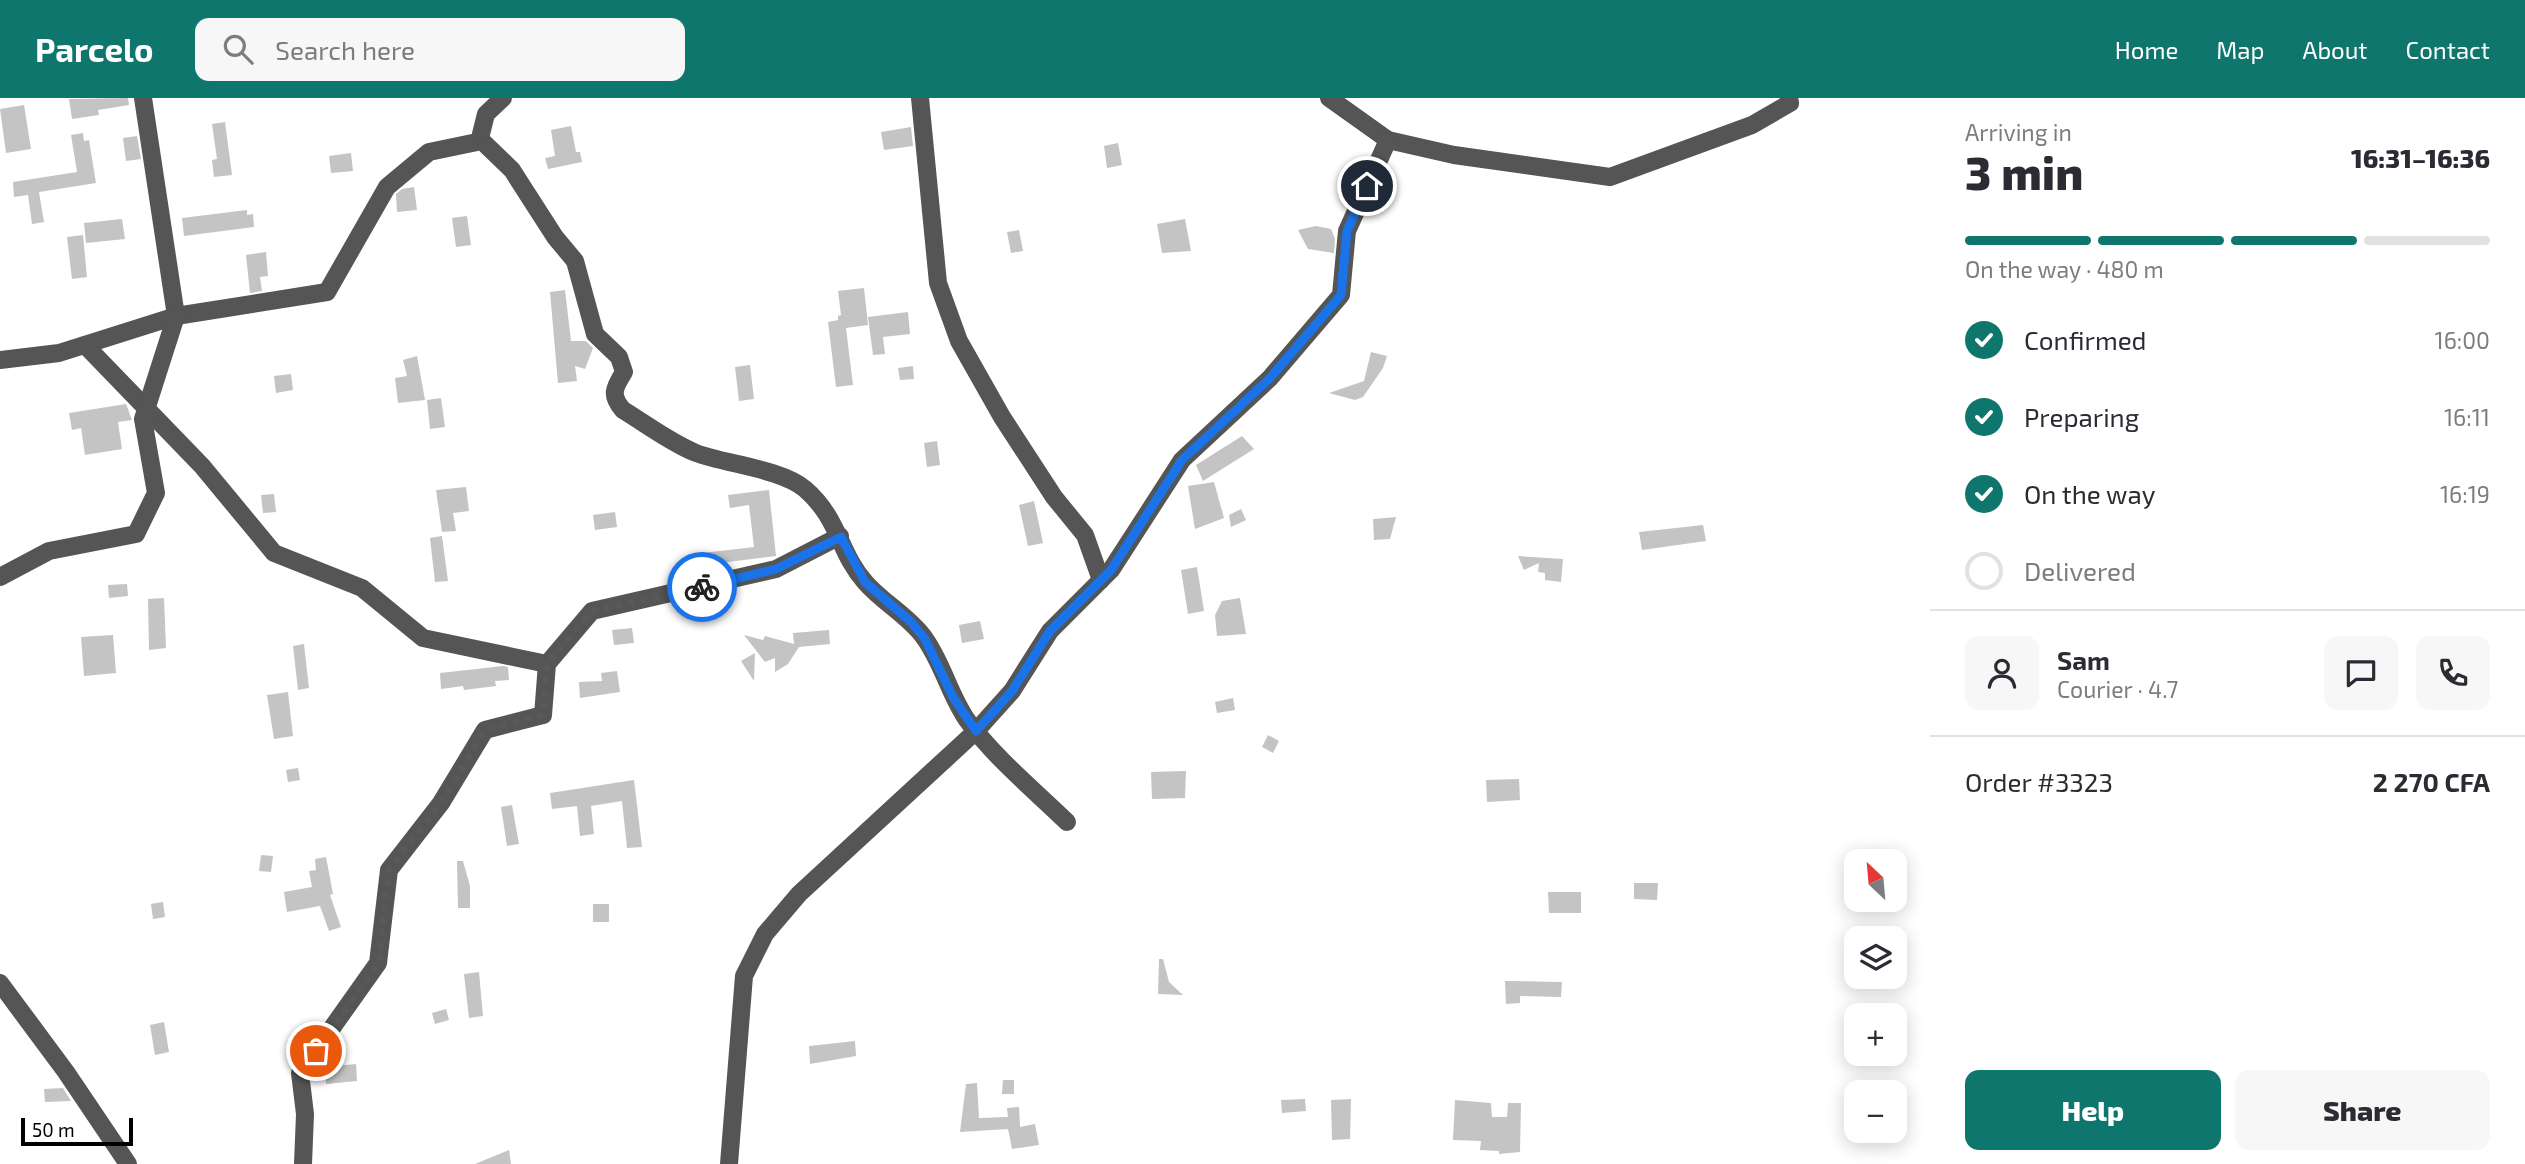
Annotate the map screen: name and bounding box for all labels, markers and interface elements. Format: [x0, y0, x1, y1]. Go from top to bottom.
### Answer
search box [195, 18, 685, 81]
text: Parcelo [35, 29, 153, 69]
icon: search [219, 30, 257, 68]
text: Search here [275, 34, 415, 65]
text: Home [2115, 35, 2178, 64]
text: Map [2216, 35, 2264, 64]
text: About [2302, 35, 2368, 64]
text: Contact [2406, 35, 2490, 64]
text: Arriving in [1965, 118, 2072, 146]
text: 16:31–16:36 [2351, 142, 2490, 173]
text: 3 min [1965, 144, 2083, 199]
pin [1337, 156, 1397, 216]
icon: home [1348, 167, 1386, 205]
text: On the way · 480 m [1965, 255, 2164, 283]
icon: check [1965, 321, 2003, 359]
text: Confirmed [2024, 324, 2147, 355]
text: 16:00 [2435, 326, 2490, 354]
icon: check [1965, 398, 2003, 436]
text: Preparing [2024, 401, 2139, 432]
text: 16:11 [2444, 403, 2490, 431]
icon: check [1965, 475, 2003, 513]
text: On the way [2024, 478, 2155, 509]
text: 16:19 [2440, 480, 2490, 508]
courier [667, 552, 737, 622]
text: Delivered [2024, 555, 2136, 586]
icon: bike [683, 568, 721, 606]
button: person [1965, 636, 2039, 710]
button: chat [2324, 636, 2398, 710]
button: phone [2416, 636, 2490, 710]
text: Sam [2057, 644, 2110, 675]
text: Courier · 4.7 [2057, 675, 2178, 703]
text: Order #3323 [1965, 766, 2113, 797]
text: 2 270 CFA [2373, 766, 2490, 797]
north arrow [1844, 849, 1908, 912]
map controls [1844, 849, 1907, 1143]
button: layers [1844, 926, 1907, 989]
button: + [1844, 1003, 1907, 1066]
pin [286, 1021, 346, 1081]
icon: bag [297, 1032, 335, 1070]
button: Help [1965, 1070, 2221, 1150]
button: Share [2235, 1070, 2490, 1150]
button: − [1844, 1080, 1907, 1143]
scale bar [21, 1115, 133, 1147]
text: 50 m [32, 1118, 75, 1141]

